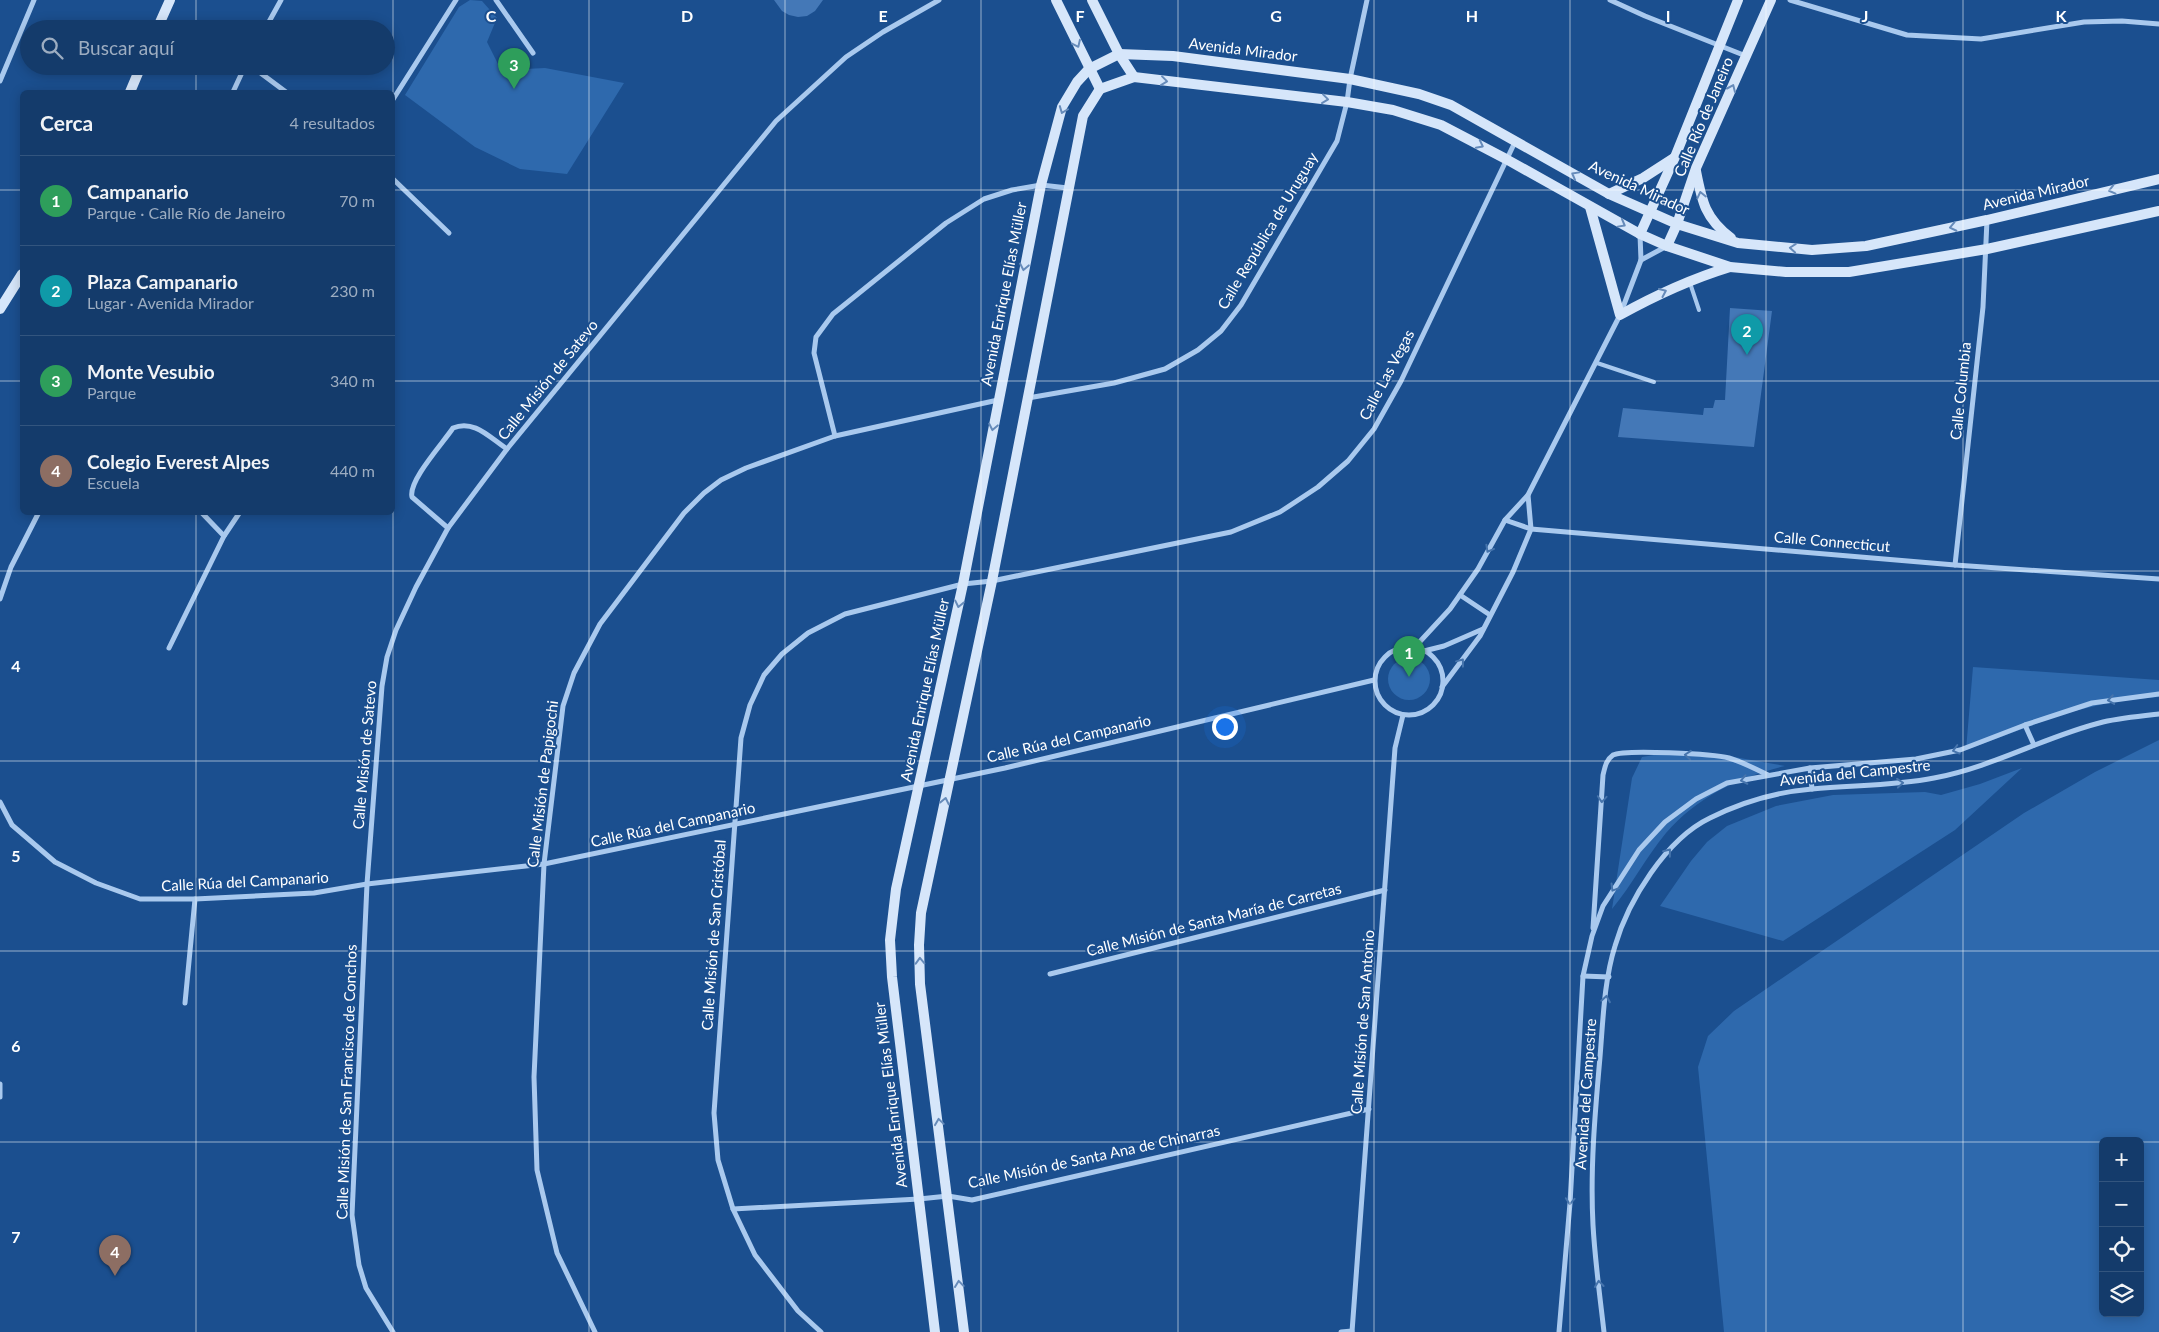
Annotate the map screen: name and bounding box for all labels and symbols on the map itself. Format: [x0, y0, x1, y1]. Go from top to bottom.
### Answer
text: C [486, 6, 497, 25]
text: D [681, 6, 693, 25]
text: E [878, 6, 888, 25]
text: F [1075, 6, 1085, 25]
text: G [1270, 6, 1282, 25]
text: H [1466, 6, 1478, 25]
text: I [1666, 6, 1670, 25]
text: J [1862, 6, 1868, 25]
text: K [2056, 6, 2068, 25]
street label: Avenida Mirador [1188, 33, 1299, 65]
one-way arrow [1071, 39, 1081, 48]
pin: 3 [498, 48, 530, 89]
street label: Calle Río de Janeiro [1670, 54, 1736, 179]
one-way arrow [1160, 75, 1168, 86]
one-way arrow [1725, 84, 1736, 93]
one-way arrow [1322, 93, 1330, 104]
one-way arrow [1058, 105, 1069, 114]
one-way arrow [1475, 139, 1484, 149]
street label: Calle República de Uruguay [1213, 149, 1321, 312]
street label: Avenida Mirador [1586, 156, 1693, 219]
one-way arrow [1571, 171, 1580, 181]
street label: Avenida Mirador [1981, 171, 2092, 213]
one-way arrow [2107, 184, 2116, 195]
one-way arrow [1696, 190, 1707, 199]
street label: Avenida Enrique Elías Müller [976, 200, 1030, 387]
one-way arrow [1616, 218, 1625, 228]
one-way arrow [1949, 222, 1958, 232]
one-way arrow [1789, 243, 1797, 254]
one-way arrow [1019, 263, 1030, 272]
one-way arrow [1658, 288, 1667, 298]
pin: 2 [1731, 314, 1763, 355]
street label: Calle Misión de Satevo [493, 316, 601, 443]
street label: Calle Las Vegas [1355, 326, 1418, 423]
street label: Calle Columbia [1946, 341, 1974, 441]
one-way arrow [988, 422, 999, 431]
street label: Calle Connecticut [1773, 527, 1892, 555]
one-way arrow [1485, 543, 1495, 552]
street label: Avenida Enrique Elías Müller [896, 596, 952, 783]
one-way arrow [954, 599, 965, 608]
pin: 1 [1393, 636, 1425, 677]
text: 4 [11, 656, 21, 675]
one-way arrow [1456, 659, 1464, 668]
street label: Calle Misión de Satevo [349, 680, 379, 830]
one-way arrow [2106, 694, 2114, 705]
street label: Calle Misión de Papigochi [523, 699, 561, 868]
street label: Calle Rúa del Campanario [985, 710, 1153, 766]
your location [1212, 714, 1238, 740]
one-way arrow [1952, 744, 1961, 755]
one-way arrow [1684, 750, 1692, 761]
street label: Avenida del Campestre [1779, 755, 1931, 789]
one-way arrow [1740, 774, 1748, 785]
one-way arrow [1896, 778, 1904, 789]
one-way arrow [1596, 795, 1607, 803]
one-way arrow [939, 797, 950, 806]
street label: Calle Rúa del Campanario [589, 798, 757, 850]
street label: Calle Misión de San Cristóbal [697, 839, 729, 1031]
text: 5 [11, 846, 21, 865]
one-way arrow [1662, 849, 1671, 858]
street label: Calle Rúa del Campanario [161, 868, 329, 894]
street label: Calle Misión de Santa María de Carretas [1084, 879, 1343, 959]
one-way arrow [1610, 882, 1620, 891]
street label: Calle Misión de San Antonio [1347, 929, 1377, 1115]
street label: Calle Misión de San Francisco de Conchos [332, 944, 360, 1220]
one-way arrow [914, 957, 925, 965]
one-way arrow [1600, 995, 1610, 1004]
street label: Avenida Enrique Elías Müller [870, 1001, 910, 1189]
street label: Avenida del Campestre [1571, 1018, 1599, 1170]
text: 6 [11, 1036, 21, 1055]
one-way arrow [934, 1118, 944, 1127]
street label: Calle Misión de Santa Ana de Chinarras [966, 1120, 1221, 1192]
one-way arrow [1564, 1198, 1575, 1206]
text: 7 [11, 1227, 21, 1246]
pin: 4 [99, 1235, 131, 1276]
one-way arrow [954, 1279, 964, 1288]
one-way arrow [1594, 1279, 1605, 1287]

